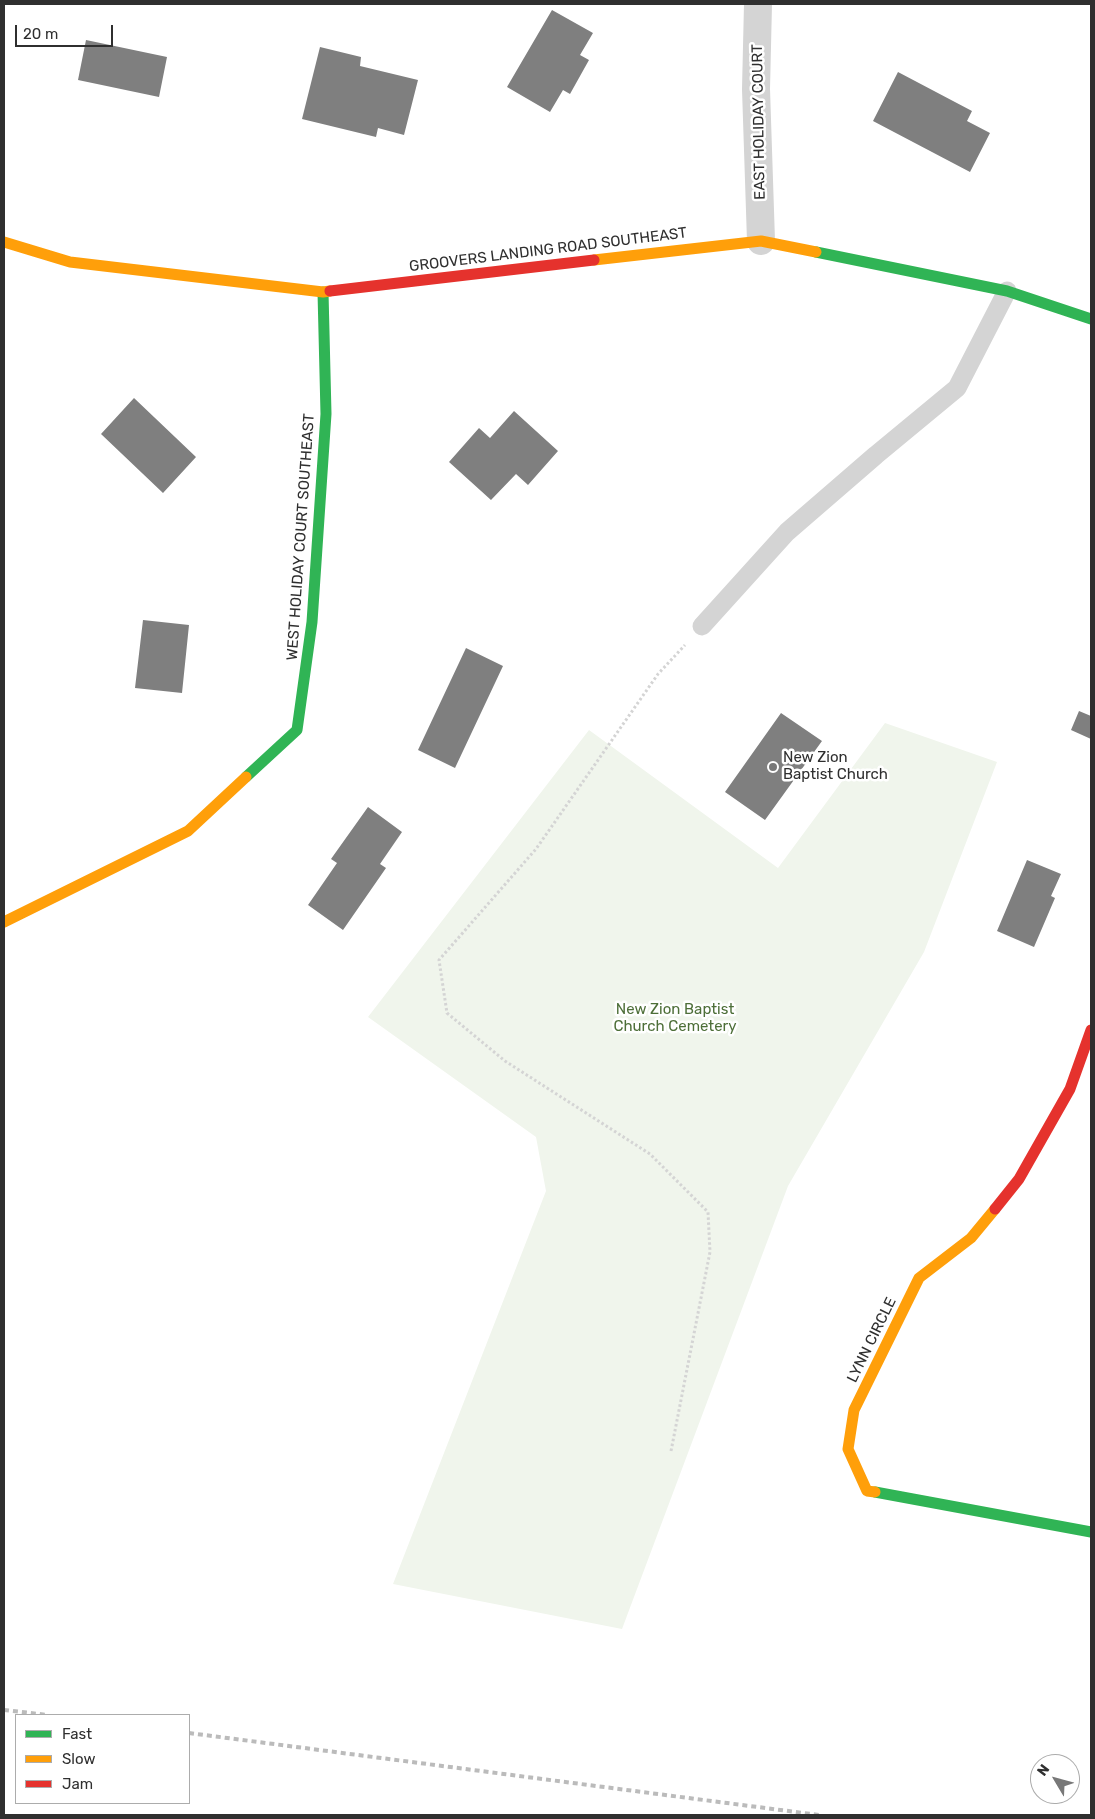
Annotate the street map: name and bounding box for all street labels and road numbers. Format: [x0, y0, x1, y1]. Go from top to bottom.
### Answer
street label: EAST HOLIDAY COURT [749, 44, 769, 200]
street label: GROOVERS LANDING ROAD SOUTHEAST [408, 224, 688, 276]
street label: WEST HOLIDAY COURT SOUTHEAST [283, 413, 319, 661]
street label: LYNN CIRCLE [844, 1294, 900, 1386]

